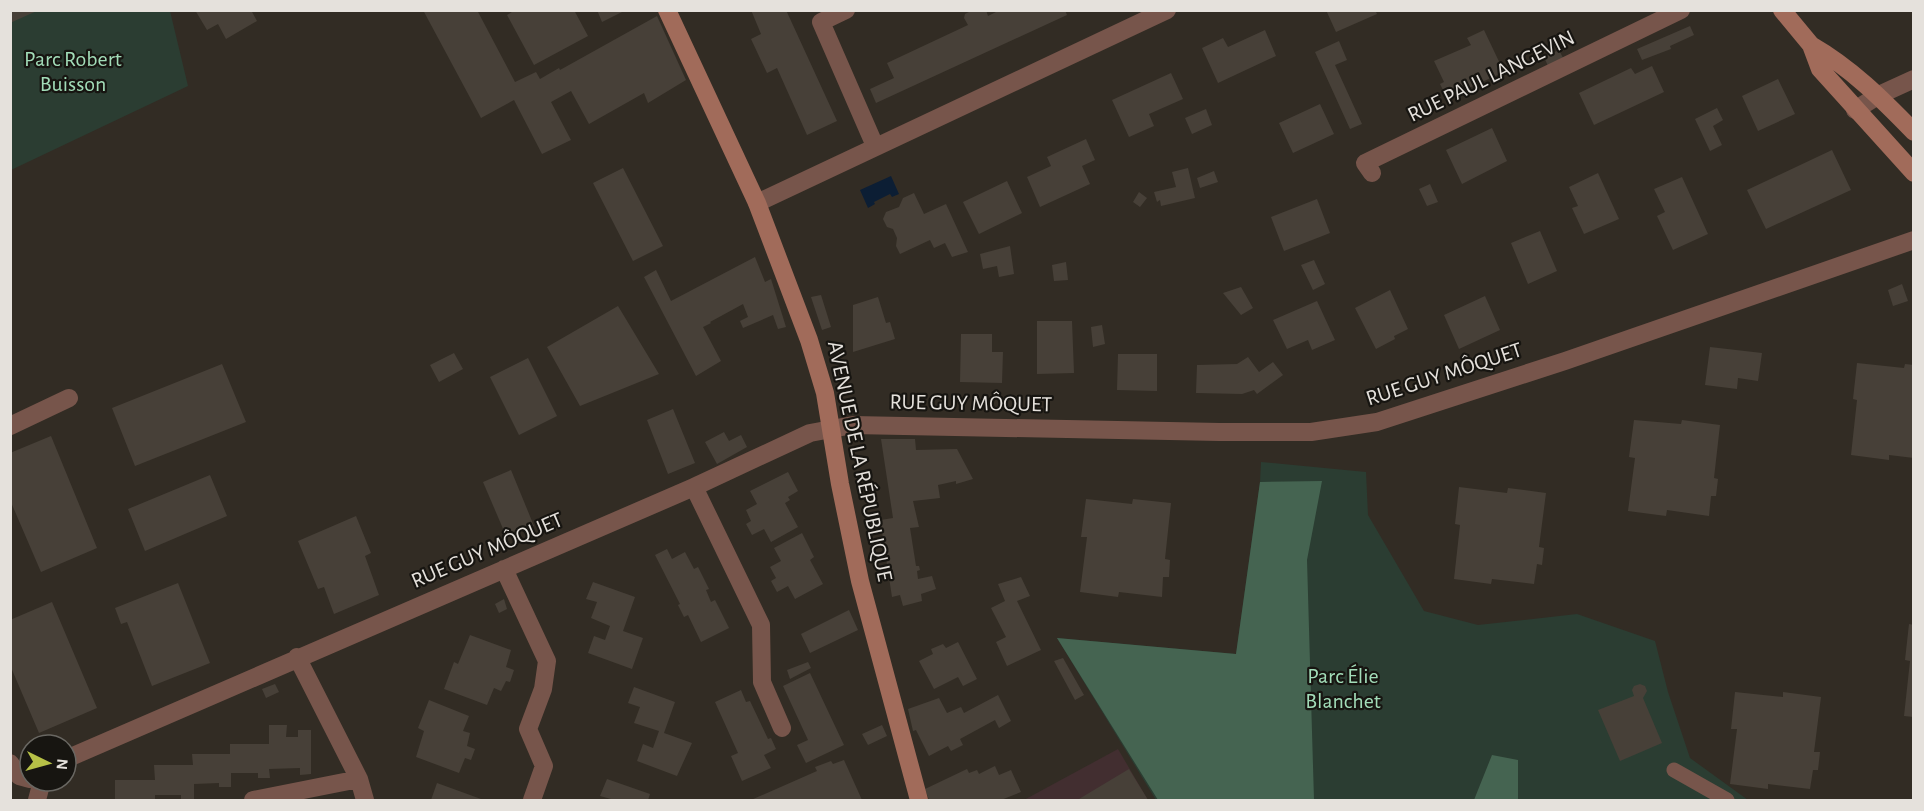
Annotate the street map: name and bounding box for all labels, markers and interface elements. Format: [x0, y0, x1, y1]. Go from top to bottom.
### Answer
street label: RUE PAUL LANGEVIN [1404, 26, 1578, 126]
park label: Parc Robert Buisson [24, 48, 122, 95]
street label: RUE GUY MÔQUET [1363, 337, 1525, 410]
street label: AVENUE DE LA RÉPUBLIQUE [824, 339, 897, 584]
street label: RUE GUY MÔQUET [890, 390, 1053, 415]
street label: RUE GUY MÔQUET [407, 507, 566, 592]
park label: Parc Élie Blanchet [1305, 664, 1381, 712]
north arrow [18, 733, 78, 793]
text: N [53, 758, 70, 770]

